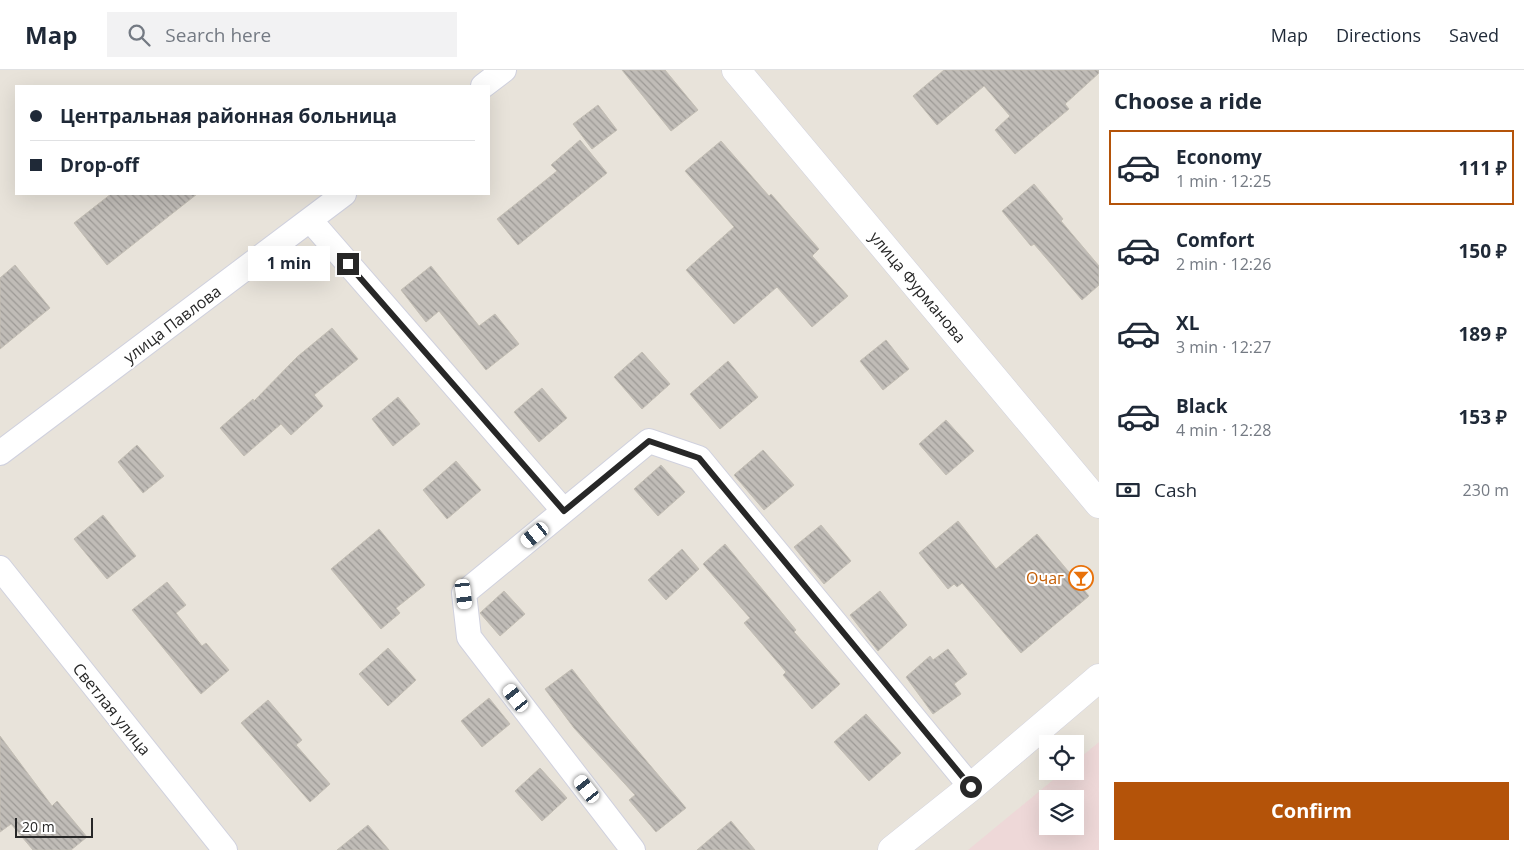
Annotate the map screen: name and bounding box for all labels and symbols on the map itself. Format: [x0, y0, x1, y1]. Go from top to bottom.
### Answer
street label: улица Фурманова [865, 227, 971, 347]
callout: 1 min [248, 246, 330, 282]
route end [337, 253, 359, 275]
street label: улица Павлова [119, 280, 225, 368]
car [518, 520, 551, 550]
bar icon: Очаг [1068, 565, 1094, 591]
place label: Очаг [1026, 567, 1064, 589]
car [454, 578, 473, 610]
street label: Светлая улица [68, 658, 156, 760]
car [500, 682, 531, 714]
car [571, 773, 602, 805]
route start [960, 776, 982, 798]
scale bar [15, 815, 92, 838]

